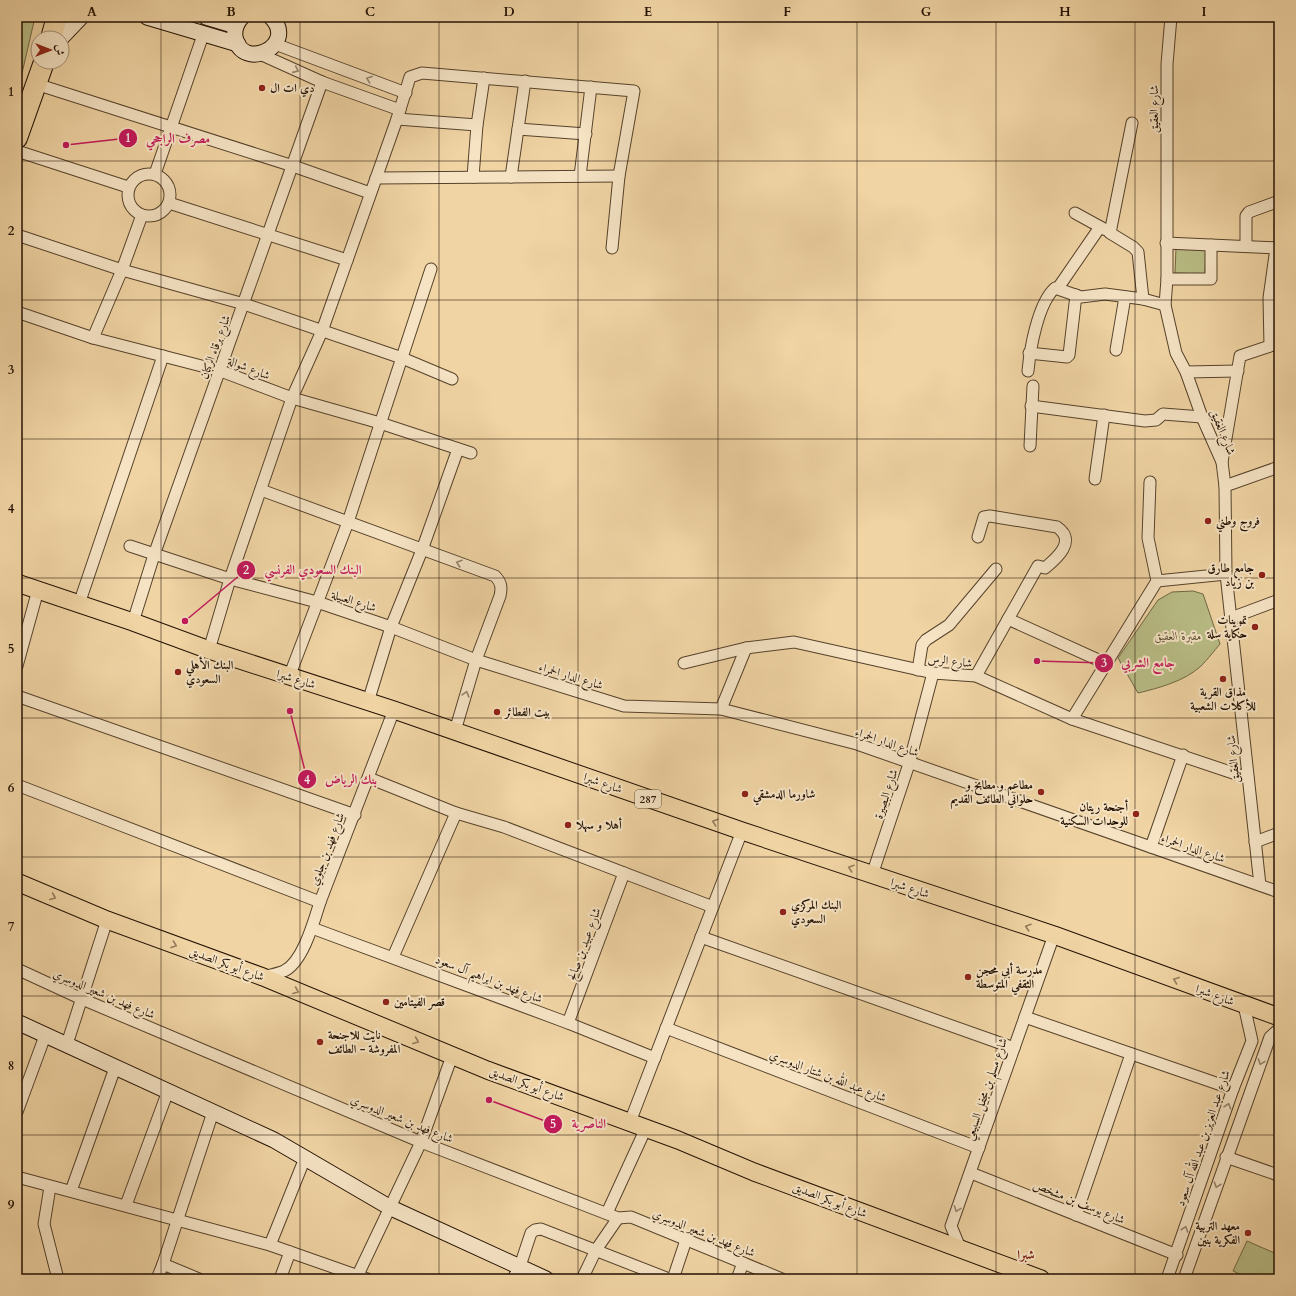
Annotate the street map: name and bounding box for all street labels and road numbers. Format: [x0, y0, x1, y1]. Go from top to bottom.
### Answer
street label: شارع العقيق [1146, 85, 1165, 133]
street label: شارع برقاء الركبان [196, 313, 237, 382]
street label: شارع شوالة [224, 352, 273, 386]
street label: شارع العقيق [1204, 407, 1239, 458]
street label: شارع العبيلة [328, 586, 379, 619]
street label: شارع الرس [927, 651, 973, 674]
street label: شارع الدار الحمراء [536, 659, 605, 696]
street label: شارع شبرا [274, 665, 318, 695]
street label: شارع الدار الحمراء [852, 724, 921, 763]
street label: شارع العقيق [1223, 734, 1246, 784]
street label: شارع البصيرة [870, 767, 904, 822]
street label: شارع شبرا [580, 769, 625, 800]
road number: 287 [635, 790, 661, 808]
street label: شارع فهد بن جلوي [306, 810, 351, 889]
street label: شارع الدار الحمراء [1158, 830, 1227, 869]
street label: شارع شبرا [888, 874, 932, 905]
street label: شارع عبيد بن صالح [563, 905, 607, 984]
street label: شارع أبو بكر الصديق [186, 943, 267, 988]
street label: شارع فهد بن ابراهيم آل سعود [432, 951, 545, 1011]
street label: شارع فهد بن شعير الدوسري [49, 965, 158, 1026]
street label: شارع شبرا [1192, 981, 1237, 1012]
street label: شارع مسلم بن مجفل السبيعي [961, 1035, 1015, 1144]
street label: شارع عبد الله بن شتار الدوسري [766, 1044, 890, 1109]
street label: شارع أبو بكر الصديق [486, 1063, 567, 1108]
street label: شارع عبد العزيز بن عبد الله آل سعود [1170, 1067, 1237, 1209]
street label: شارع فهد بن شعير الدوسري [347, 1091, 456, 1150]
street label: شارع يوسف بن مشخص [1030, 1176, 1127, 1231]
street label: شارع أبو بكر الصديق [789, 1178, 870, 1224]
street label: شارع فهد بن شعير الدوسري [649, 1205, 758, 1264]

